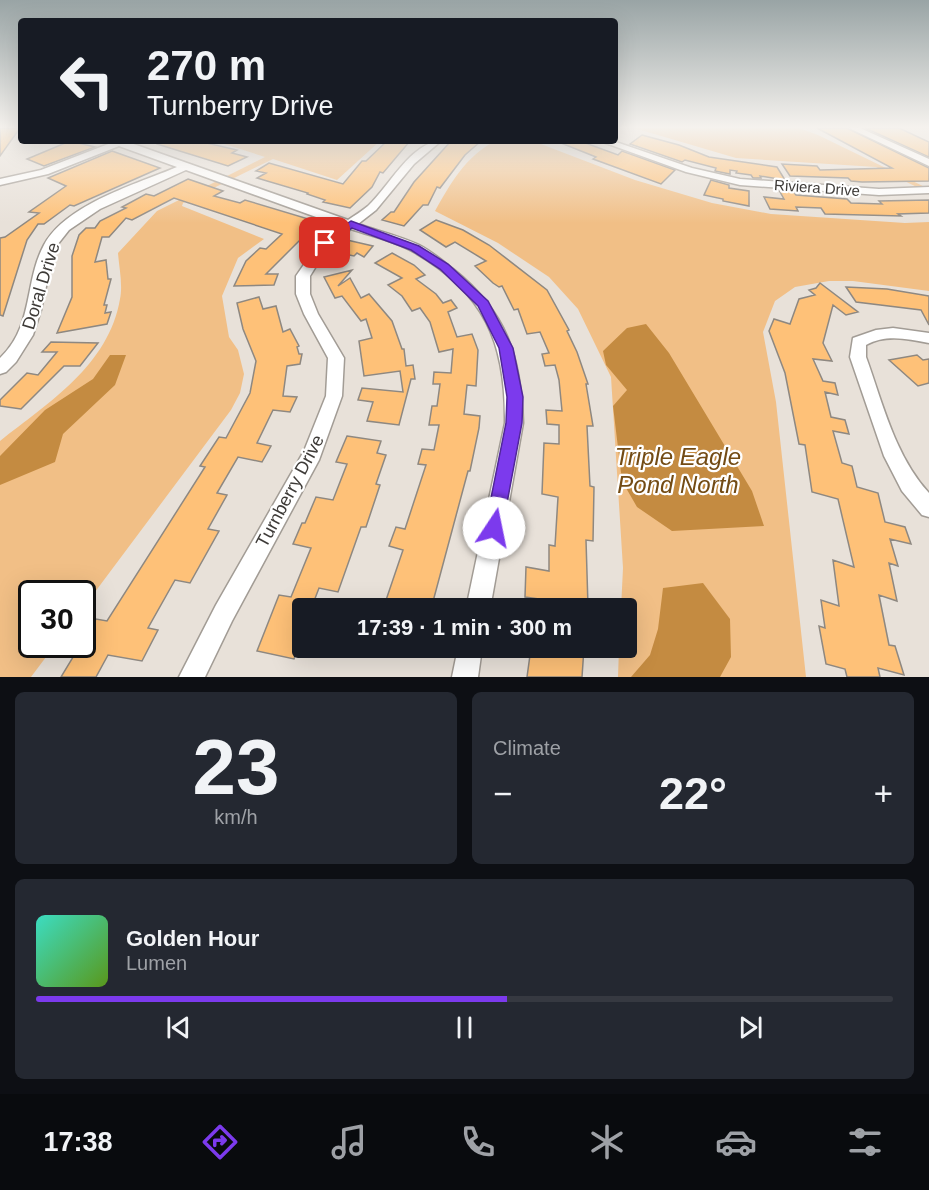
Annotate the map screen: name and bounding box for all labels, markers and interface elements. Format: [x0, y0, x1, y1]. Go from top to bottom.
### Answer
icon: left [48, 42, 126, 120]
text: 270 m [147, 42, 266, 89]
text: Turnberry Drive [147, 91, 334, 121]
street label: Riviera Drive [774, 176, 860, 199]
pin [299, 217, 350, 268]
icon: arrive [308, 226, 341, 259]
street label: Doral Drive [18, 240, 64, 332]
street label: Turnberry Drive [252, 431, 328, 551]
water label: Triple Eagle Pond North [615, 443, 741, 498]
position arrow [462, 496, 526, 560]
speed limit sign: 30 [18, 580, 96, 658]
text: 17:39 · 1 min · 300 m [357, 615, 572, 640]
text: 23 [193, 723, 279, 811]
text: Climate [493, 737, 561, 759]
text: 22° [659, 768, 727, 819]
text: − [493, 775, 512, 812]
text: + [874, 775, 893, 812]
text: km/h [214, 806, 258, 828]
text: Golden Hour [126, 926, 259, 951]
text: Lumen [126, 952, 187, 974]
icon: previous [162, 1011, 195, 1044]
icon: pause [448, 1011, 481, 1044]
icon: next [734, 1011, 767, 1044]
icon: directions [199, 1121, 241, 1163]
icon: music [328, 1121, 370, 1163]
icon: phone [457, 1121, 499, 1163]
icon: climate [586, 1121, 628, 1163]
icon: car [715, 1121, 757, 1163]
icon: filters [844, 1121, 886, 1163]
text: 17:38 [43, 1127, 112, 1157]

